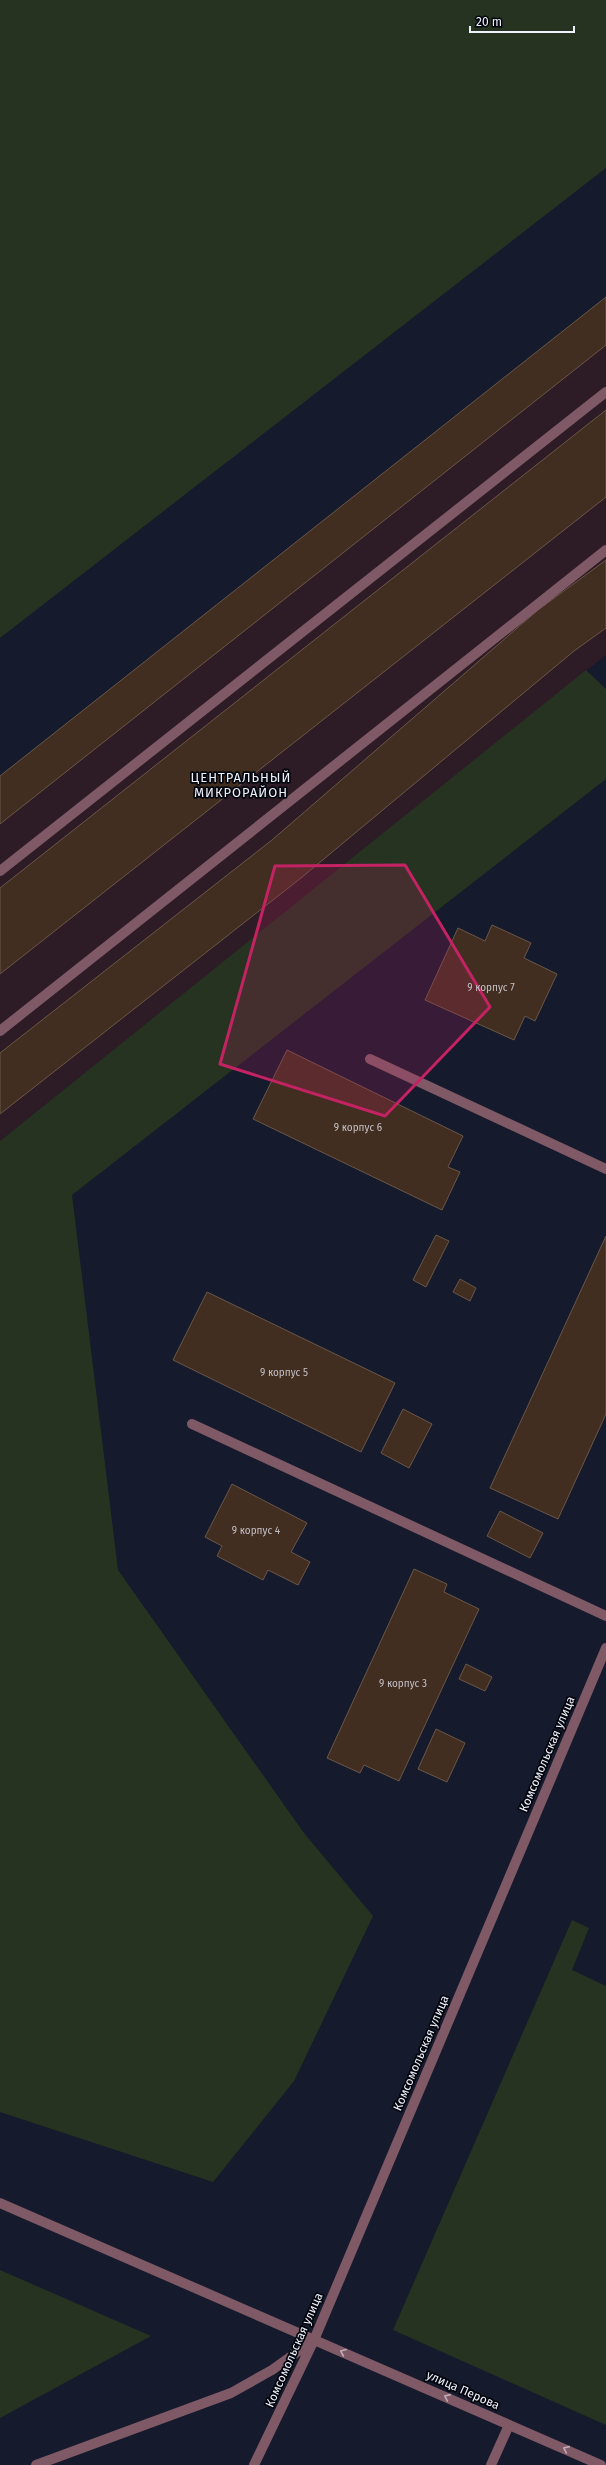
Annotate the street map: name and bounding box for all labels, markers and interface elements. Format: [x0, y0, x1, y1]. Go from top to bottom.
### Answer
scale bar [470, 8, 574, 34]
text: 20 m [476, 15, 502, 29]
district label: ЦЕНТРАЛЬНЫЙ МИКРОРАЙОН [191, 770, 291, 800]
house number: 9 корпус 7 [467, 982, 515, 994]
house number: 9 корпус 6 [334, 1122, 382, 1134]
house number: 9 корпус 5 [260, 1367, 308, 1379]
house number: 9 корпус 4 [232, 1525, 281, 1537]
house number: 9 корпус 3 [379, 1678, 427, 1690]
street label: Комсомольская улица [516, 1694, 578, 1814]
street label: Комсомольская улица [390, 1993, 452, 2113]
street label: Комсомольская улица [262, 2290, 326, 2410]
one-way arrow [339, 2349, 347, 2357]
street label: улица Перова [424, 2368, 502, 2412]
one-way arrow [443, 2394, 451, 2402]
one-way arrow [562, 2446, 569, 2454]

